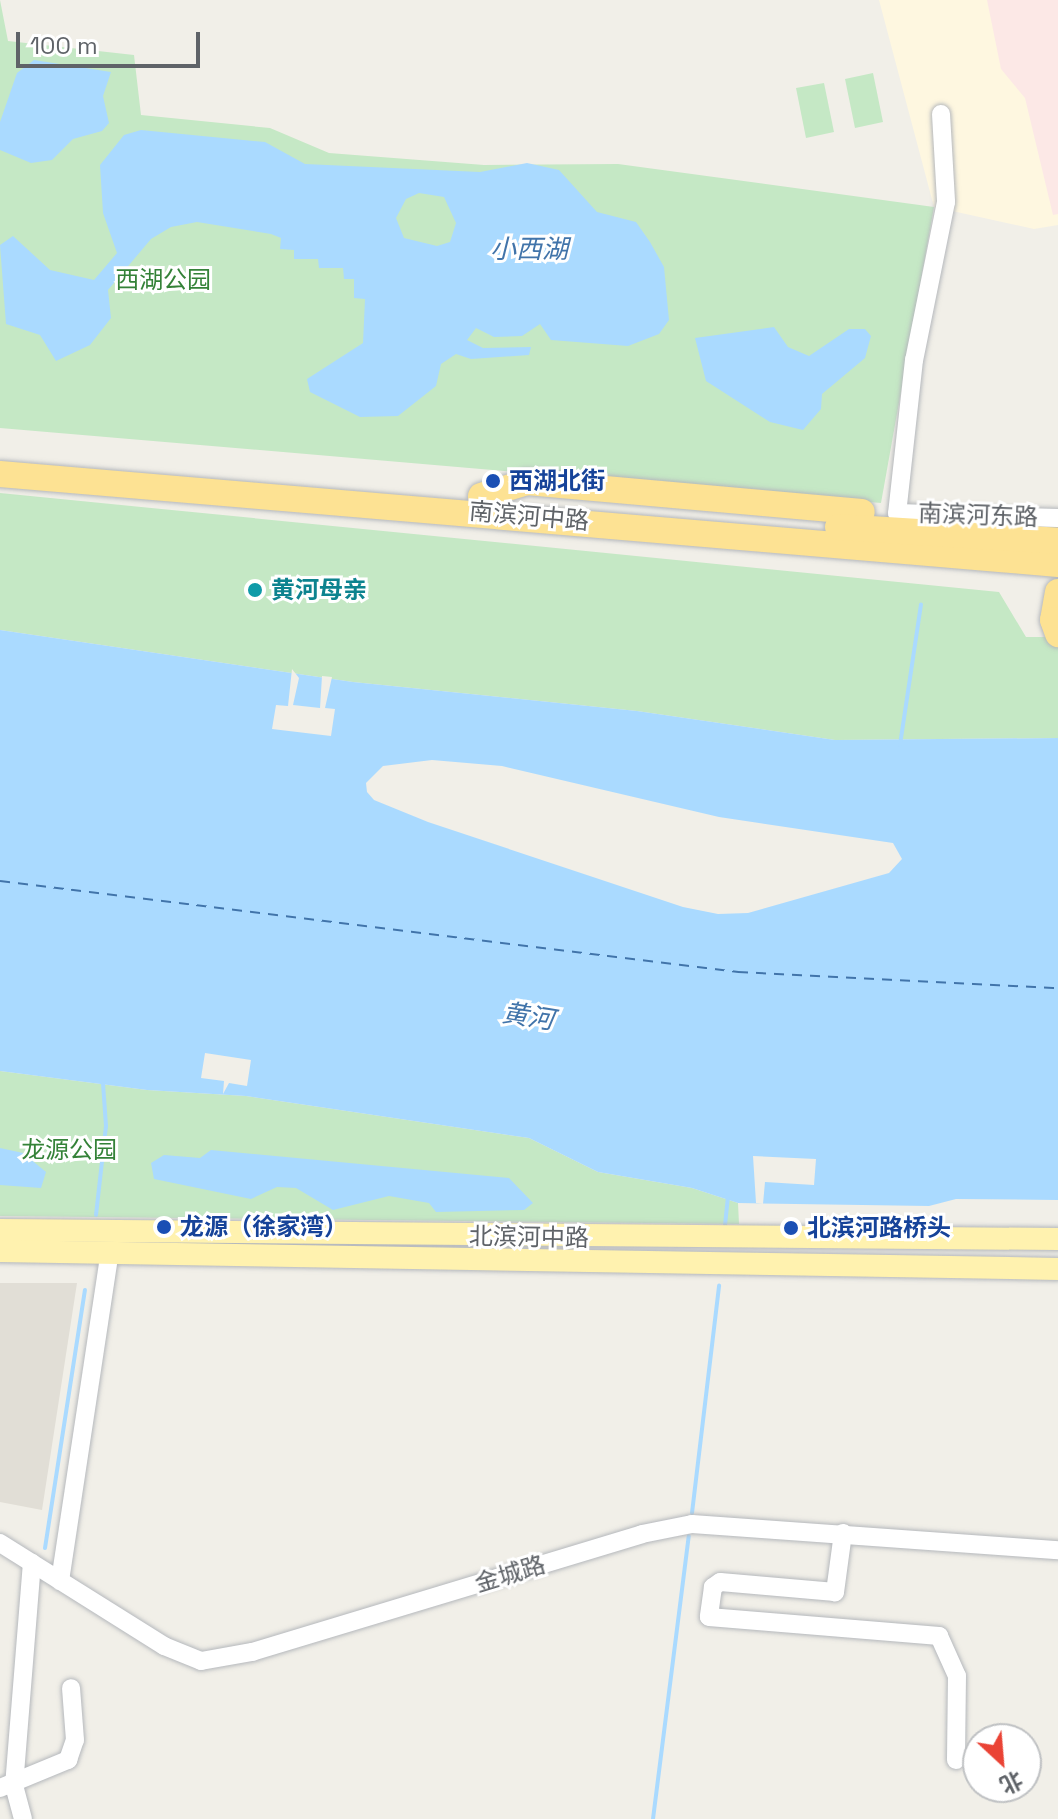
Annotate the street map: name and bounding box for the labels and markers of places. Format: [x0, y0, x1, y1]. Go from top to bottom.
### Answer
place label: 西湖北街 [509, 467, 605, 495]
marker: 西湖北街 [484, 472, 502, 490]
place label: 黄河母亲 [271, 576, 367, 604]
marker: 黄河母亲 [246, 581, 264, 599]
place label: 龙源（徐家湾） [180, 1213, 348, 1241]
place label: 北滨河路桥头 [807, 1214, 951, 1242]
marker: 龙源（徐家湾） [155, 1218, 173, 1236]
marker: 北滨河路桥头 [782, 1219, 800, 1237]

